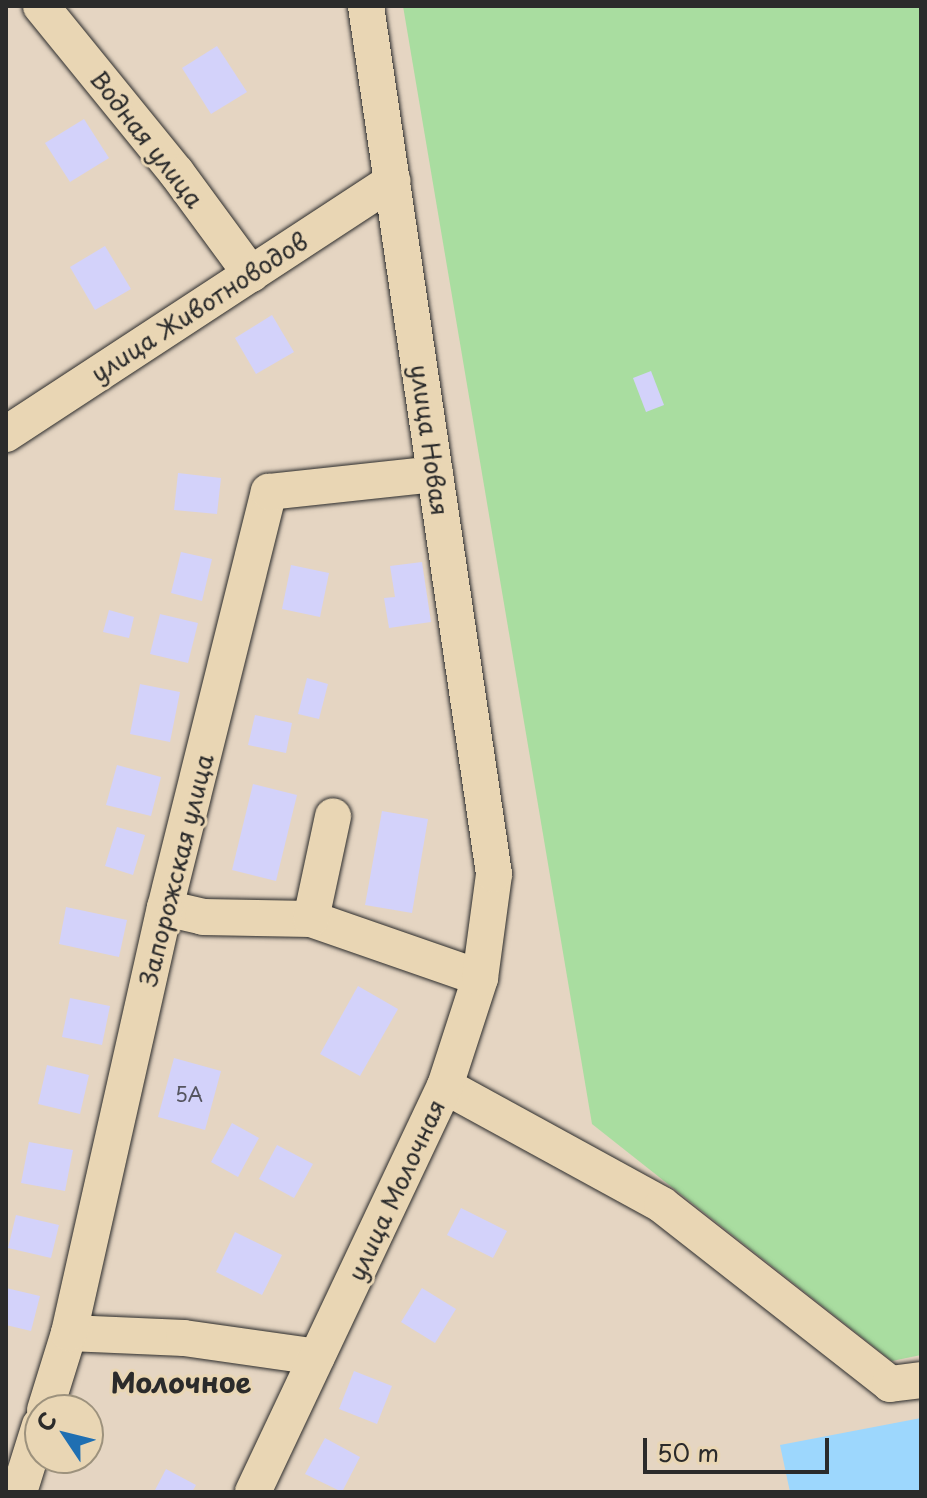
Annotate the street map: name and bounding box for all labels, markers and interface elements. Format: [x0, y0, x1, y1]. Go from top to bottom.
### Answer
street label: Водная улица [84, 64, 210, 214]
street label: улица Животноводов [85, 226, 313, 388]
street label: улица Новая [405, 362, 455, 518]
street label: Запорожская улица [133, 750, 219, 990]
house number: 5А [175, 1082, 203, 1106]
street label: улица Молочная [341, 1094, 451, 1286]
district label: Молочное [111, 1365, 251, 1399]
north arrow [24, 1394, 104, 1474]
text: С [27, 1405, 64, 1437]
scale bar [647, 1422, 833, 1472]
text: 50 m [657, 1434, 719, 1470]

